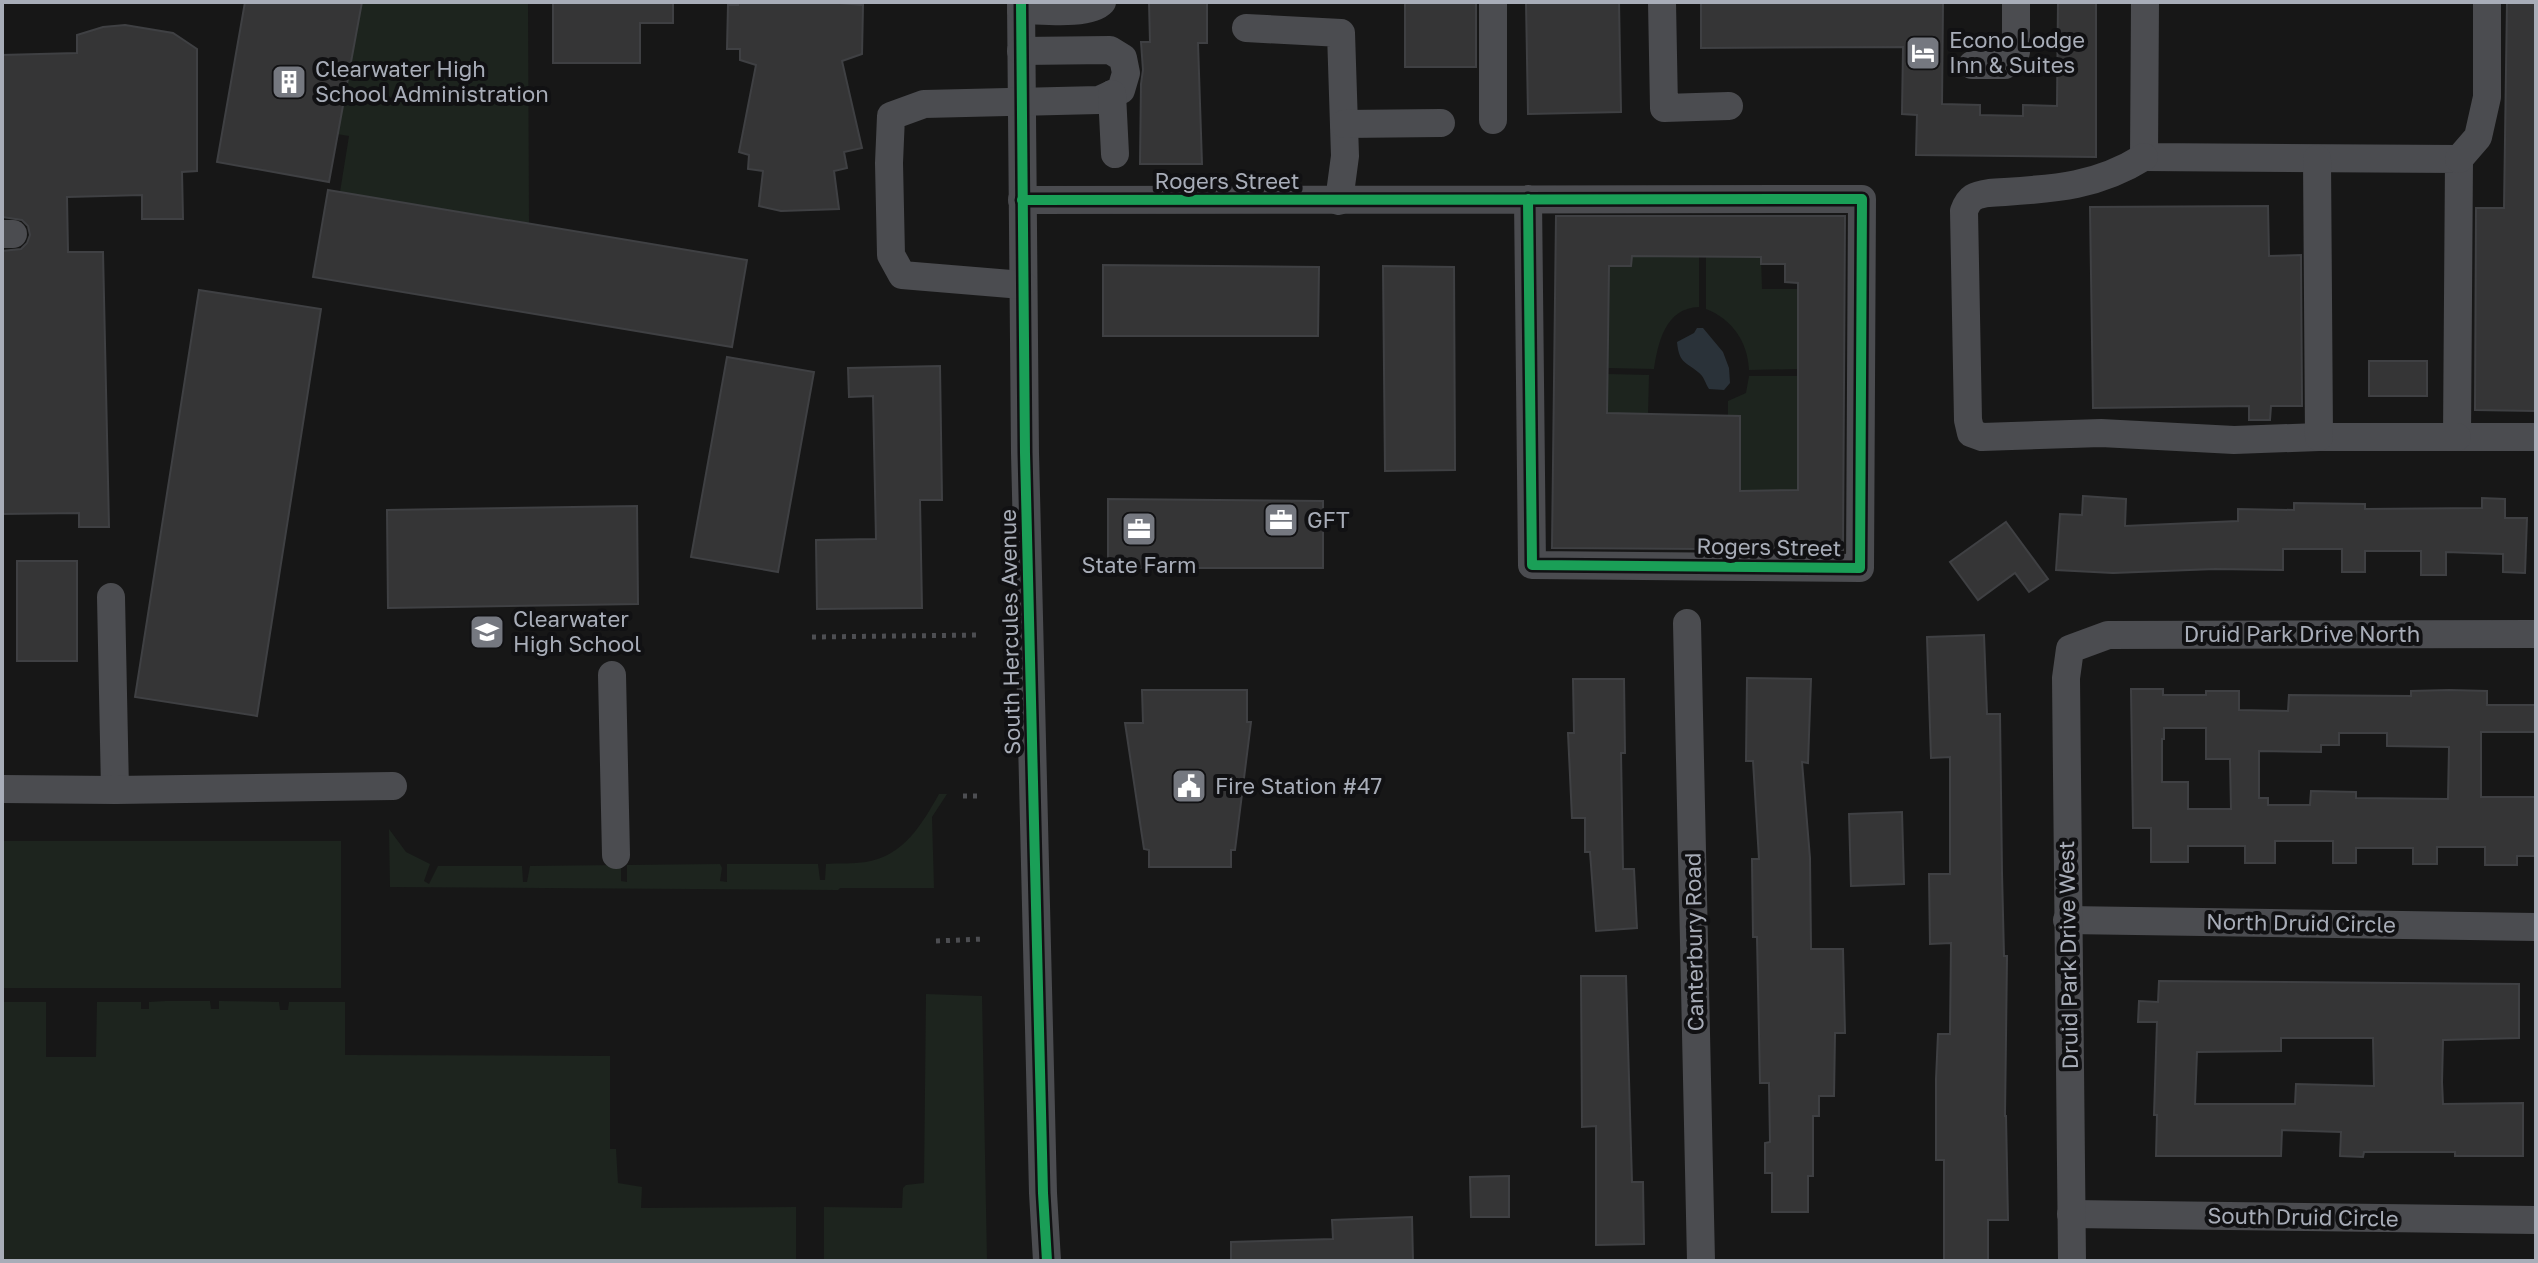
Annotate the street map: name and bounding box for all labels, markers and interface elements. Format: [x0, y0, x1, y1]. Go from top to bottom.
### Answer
place label: Econo Lodge Inn & Suites [1949, 26, 2085, 78]
hotel icon: Econo Lodge Inn & Suites [1904, 34, 1942, 72]
place label: Clearwater High School Administration [315, 55, 549, 107]
building icon: Clearwater High School Administration [270, 63, 308, 101]
street label: Rogers Street [1154, 167, 1300, 194]
office icon: GFT [1262, 501, 1300, 539]
place label: GFT [1307, 506, 1350, 533]
street label: South Hercules Avenue [994, 509, 1025, 755]
office icon: State Farm [1120, 510, 1158, 548]
street label: Rogers Street [1696, 532, 1842, 561]
place label: State Farm [1082, 551, 1196, 578]
place label: Clearwater High School [513, 605, 641, 657]
school or university icon: Clearwater High School [468, 613, 506, 651]
street label: Druid Park Drive North [2184, 620, 2420, 647]
public building icon: Fire Station #47 [1170, 767, 1208, 805]
place label: Fire Station #47 [1215, 772, 1382, 799]
street label: Druid Park Drive West [2052, 840, 2083, 1070]
street label: Canterbury Road [1678, 852, 1709, 1032]
street label: North Druid Circle [2206, 907, 2396, 938]
street label: South Druid Circle [2207, 1201, 2399, 1232]

